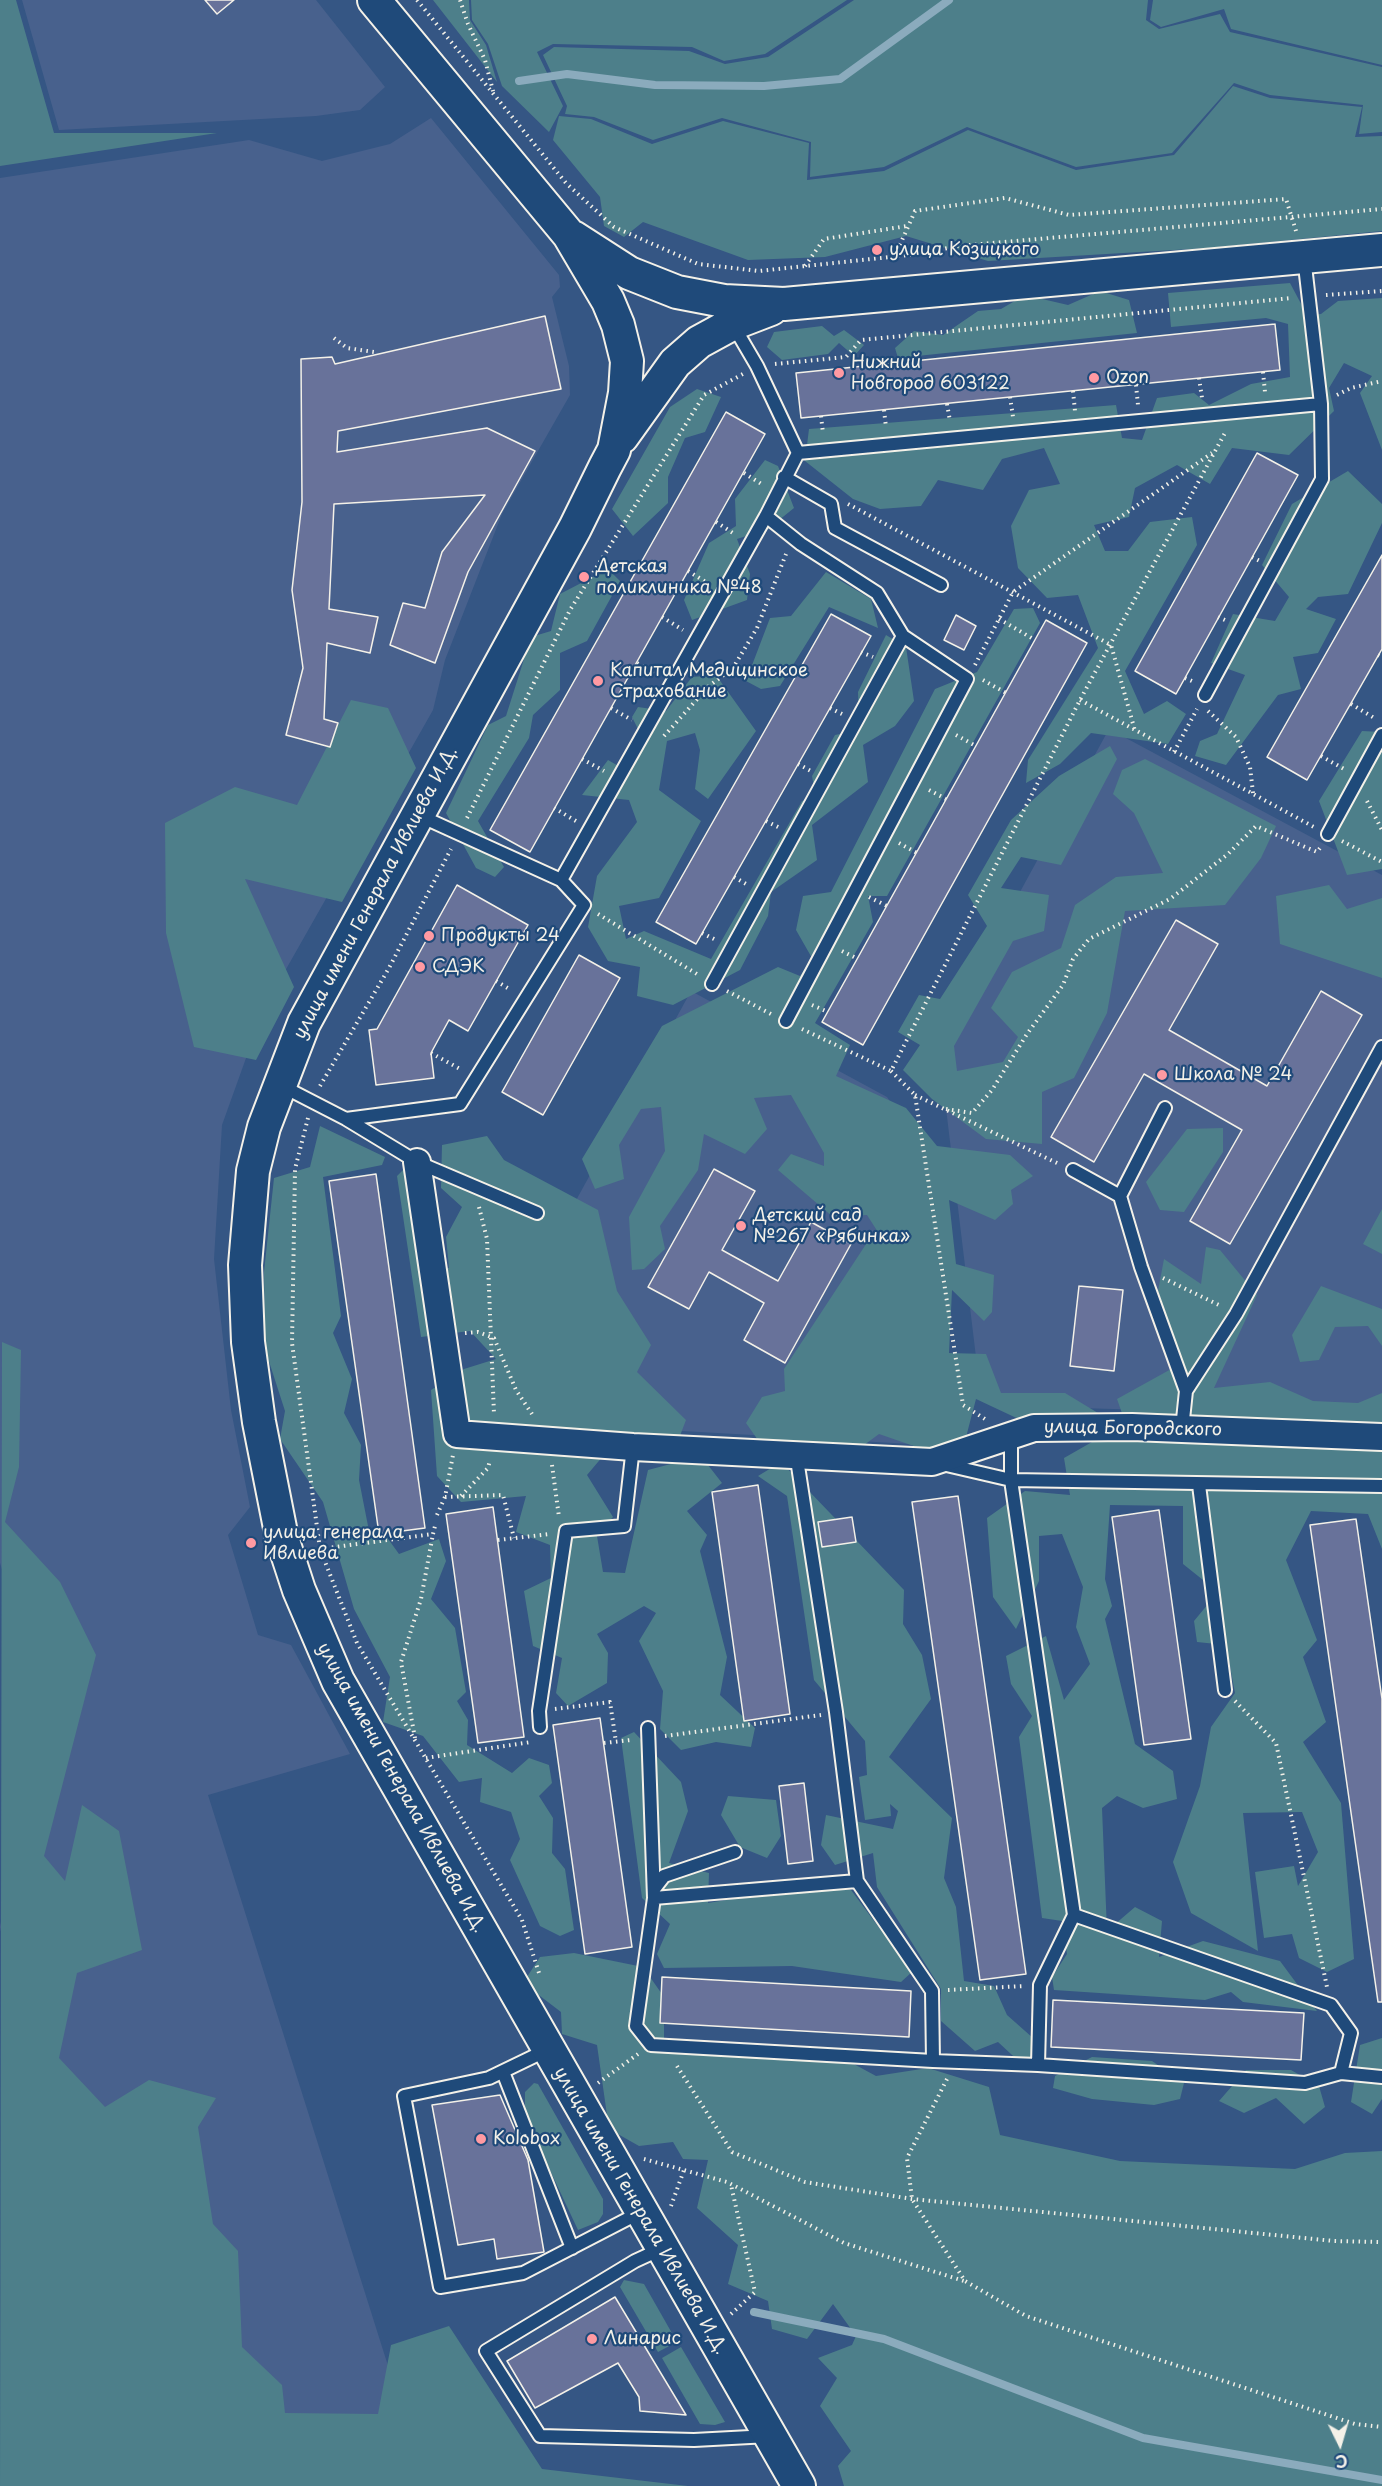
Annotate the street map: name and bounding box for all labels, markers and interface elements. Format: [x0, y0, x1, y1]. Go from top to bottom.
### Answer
place label: улица Козицкого [889, 239, 1039, 261]
marker: улица Козицкого [870, 243, 884, 257]
place label: Нижний Новгород 603122 [851, 352, 1010, 394]
marker: Нижний Новгород 603122 [832, 366, 846, 380]
place label: Ozon [1106, 367, 1149, 389]
marker: Ozon [1087, 371, 1101, 385]
place label: Детская поликлиника №48 [596, 556, 762, 598]
marker: Детская поликлиника №48 [577, 570, 591, 584]
place label: Капитал Медицинское Страхование [610, 660, 808, 702]
marker: Капитал Медицинское Страхование [591, 674, 605, 688]
street label: улица имени Генерала Ивлиева И.Д. [289, 743, 463, 1043]
place label: Продукты 24 [441, 925, 560, 947]
marker: Продукты 24 [422, 929, 436, 943]
place label: СДЭК [432, 956, 485, 978]
marker: СДЭК [413, 960, 427, 974]
place label: Школа № 24 [1174, 1064, 1292, 1086]
marker: Школа № 24 [1155, 1068, 1169, 1082]
place label: Детский сад №267 «Рябинка» [753, 1205, 910, 1248]
marker: Детский сад №267 «Рябинка» [734, 1219, 748, 1233]
street label: улица Богородского [1044, 1417, 1222, 1441]
place label: улица генерала Ивлиева [263, 1522, 404, 1564]
marker: улица генерала Ивлиева [244, 1536, 258, 1550]
street label: улица имени Генерала Ивлиева И.Д. [312, 1639, 490, 1937]
street label: улица имени Генерала Ивлиева И.Д. [549, 2063, 731, 2359]
place label: Kolobox [493, 2128, 560, 2150]
marker: Kolobox [474, 2132, 488, 2146]
place label: Линарис [604, 2328, 681, 2350]
marker: Линарис [585, 2332, 599, 2346]
north arrow [1310, 2414, 1370, 2474]
text: С [1335, 2449, 1349, 2474]

